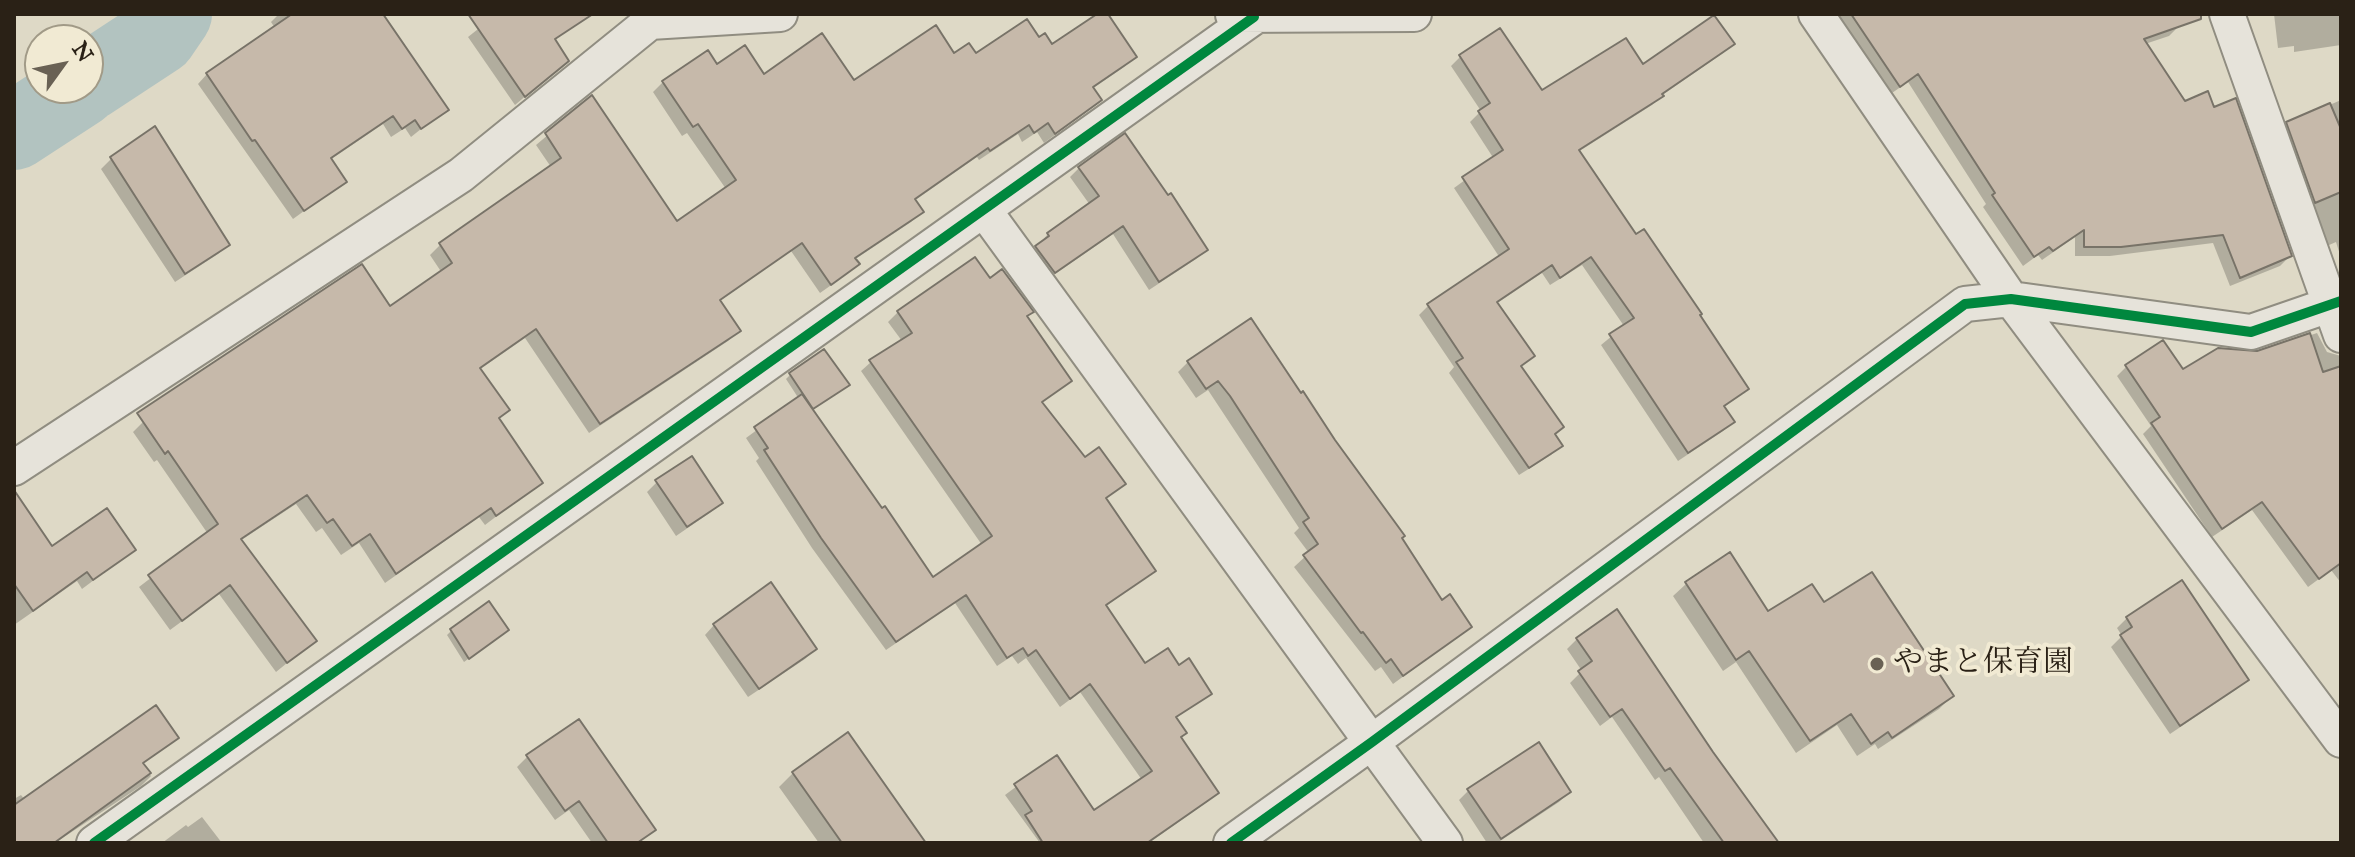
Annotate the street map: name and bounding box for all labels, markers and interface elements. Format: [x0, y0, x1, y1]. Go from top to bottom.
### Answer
north arrow [24, 24, 104, 104]
text: N [66, 37, 99, 67]
place label: やまと保育園 [1893, 646, 2073, 682]
marker: やまと保育園 [1868, 655, 1886, 673]

